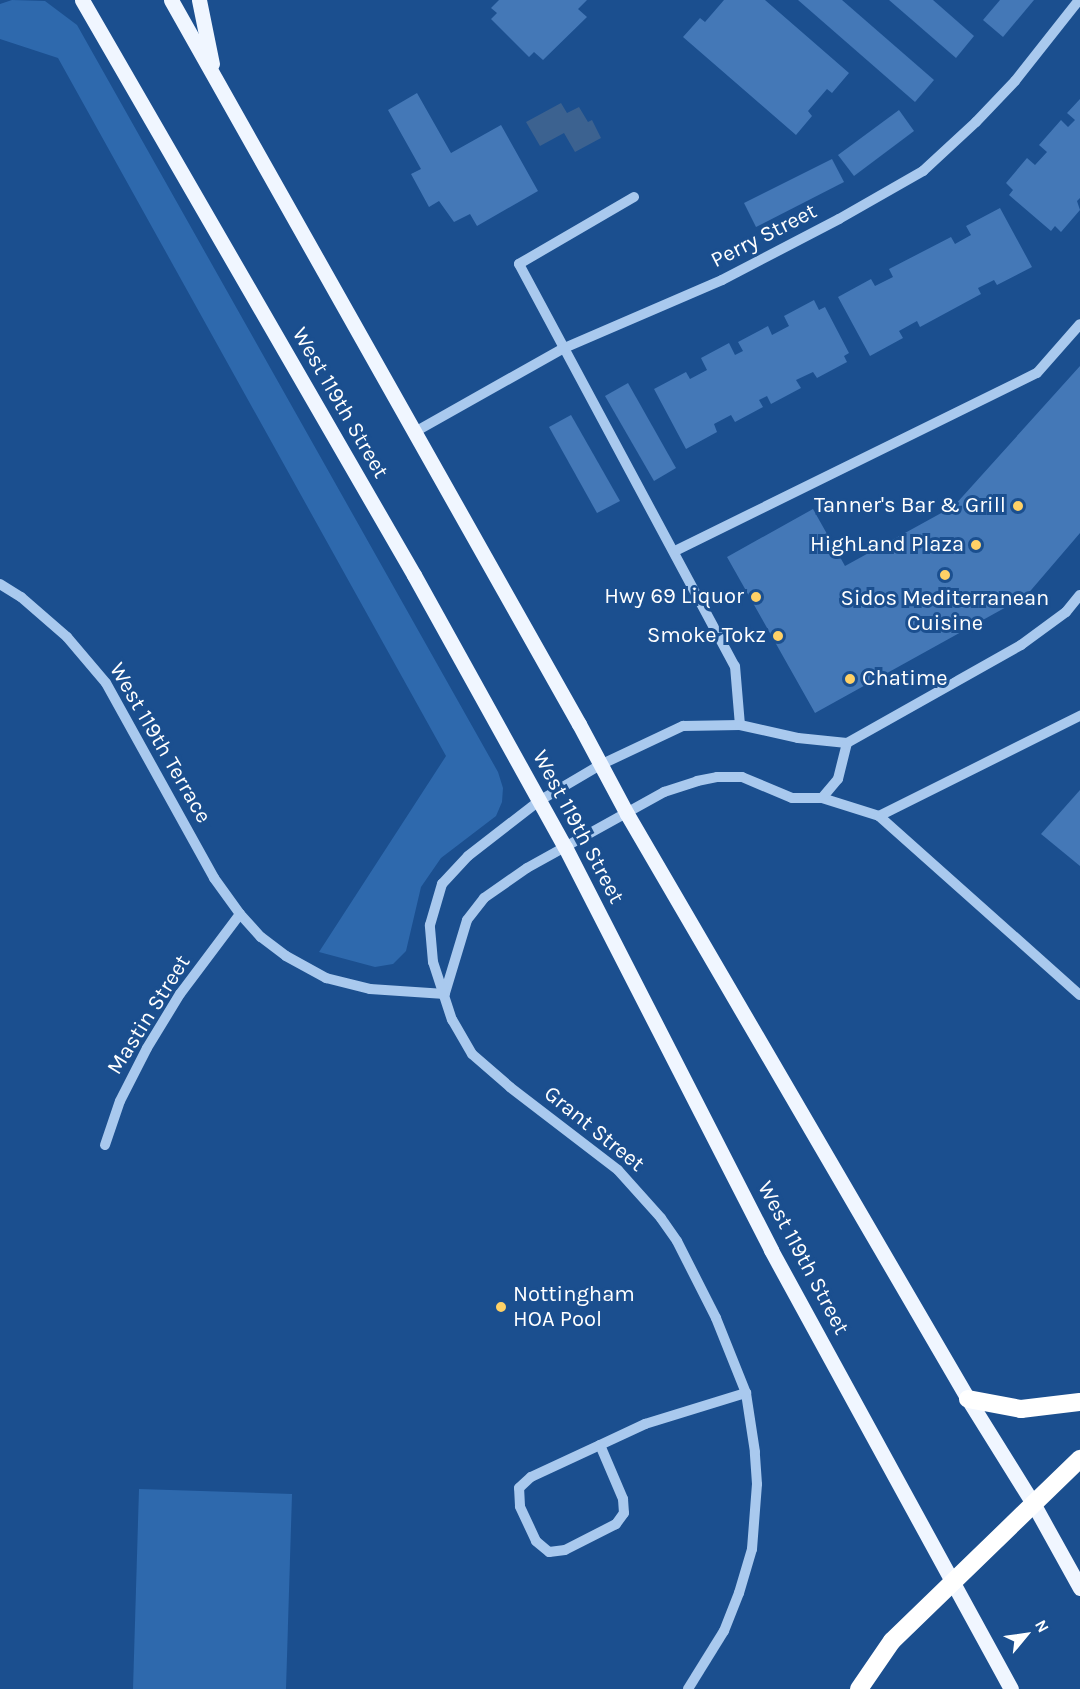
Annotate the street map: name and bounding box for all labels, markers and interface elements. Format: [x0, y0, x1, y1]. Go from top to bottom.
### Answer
street label: Perry Street [707, 198, 821, 274]
street label: West 119th Street [286, 323, 394, 483]
place label: Tanner's Bar & Grill [814, 493, 1006, 519]
marker: Tanner's Bar & Grill [1011, 499, 1025, 513]
place label: HighLand Plaza [810, 532, 964, 558]
marker: HighLand Plaza [969, 538, 983, 552]
marker: Sidos Mediterranean Cuisine [938, 568, 952, 582]
place label: Hwy 69 Liquor [604, 584, 744, 610]
place label: Sidos Mediterranean Cuisine [841, 585, 1049, 636]
marker: Hwy 69 Liquor [749, 590, 763, 604]
place label: Smoke Tokz [647, 623, 766, 649]
marker: Smoke Tokz [771, 629, 785, 643]
street label: West 119th Terrace [103, 658, 217, 828]
place label: Chatime [862, 666, 948, 692]
marker: Chatime [843, 672, 857, 686]
street label: West 119th Street [526, 746, 630, 908]
street label: Mastin Street [102, 950, 196, 1080]
street label: Grant Street [539, 1081, 649, 1177]
street label: West 119th Street [751, 1177, 855, 1339]
place label: Nottingham HOA Pool [513, 1281, 635, 1332]
marker: Nottingham HOA Pool [494, 1300, 508, 1314]
north arrow [996, 1605, 1056, 1665]
text: N [1031, 1616, 1053, 1636]

